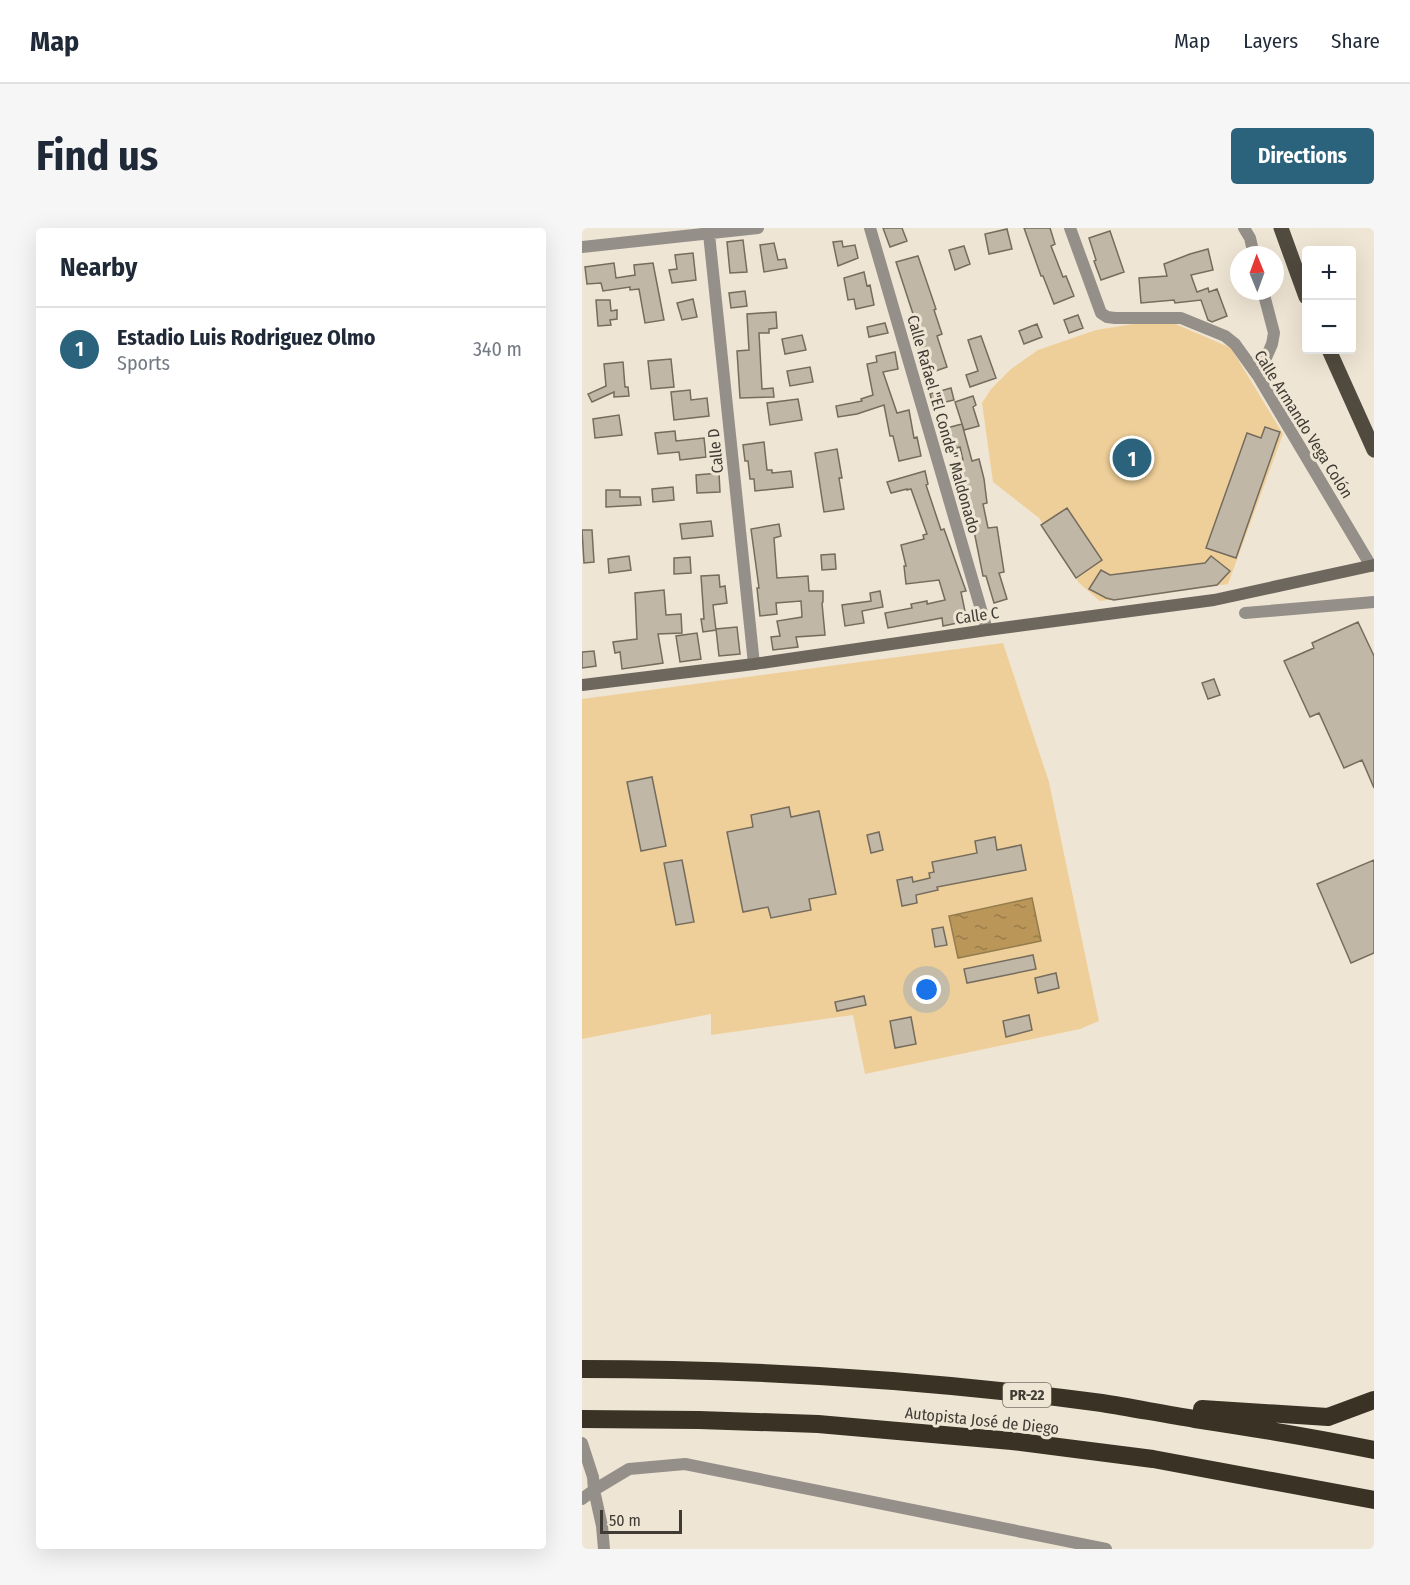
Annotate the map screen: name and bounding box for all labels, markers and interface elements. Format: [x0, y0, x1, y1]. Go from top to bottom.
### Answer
text: Map [30, 25, 79, 58]
text: Map [1174, 28, 1210, 54]
text: Layers [1243, 28, 1298, 54]
text: Share [1331, 28, 1380, 54]
button: Directions [1231, 128, 1374, 184]
text: Find us [36, 131, 158, 181]
north arrow [1230, 246, 1284, 300]
map controls [1302, 246, 1356, 354]
button: + [1302, 246, 1356, 300]
text: Nearby [60, 252, 137, 283]
button: − [1302, 300, 1356, 354]
street label: Calle Rafael "El Conde" Maldonado [903, 313, 984, 535]
text: Estadio Luis Rodriguez Olmo [117, 324, 375, 351]
text: 1 [75, 337, 84, 361]
text: 340 m [473, 337, 522, 361]
street label: Calle Armando Vega Colón [1250, 347, 1357, 502]
text: Sports [117, 351, 170, 375]
street label: Calle D [704, 428, 727, 474]
pin: 1 [1112, 436, 1152, 480]
street label: Calle C [954, 603, 1000, 628]
your location [912, 975, 941, 1004]
road number: PR-22 [1003, 1383, 1051, 1407]
street label: Autopista José de Diego [904, 1403, 1060, 1438]
scale bar [600, 1507, 682, 1534]
text: 50 m [609, 1511, 641, 1530]

